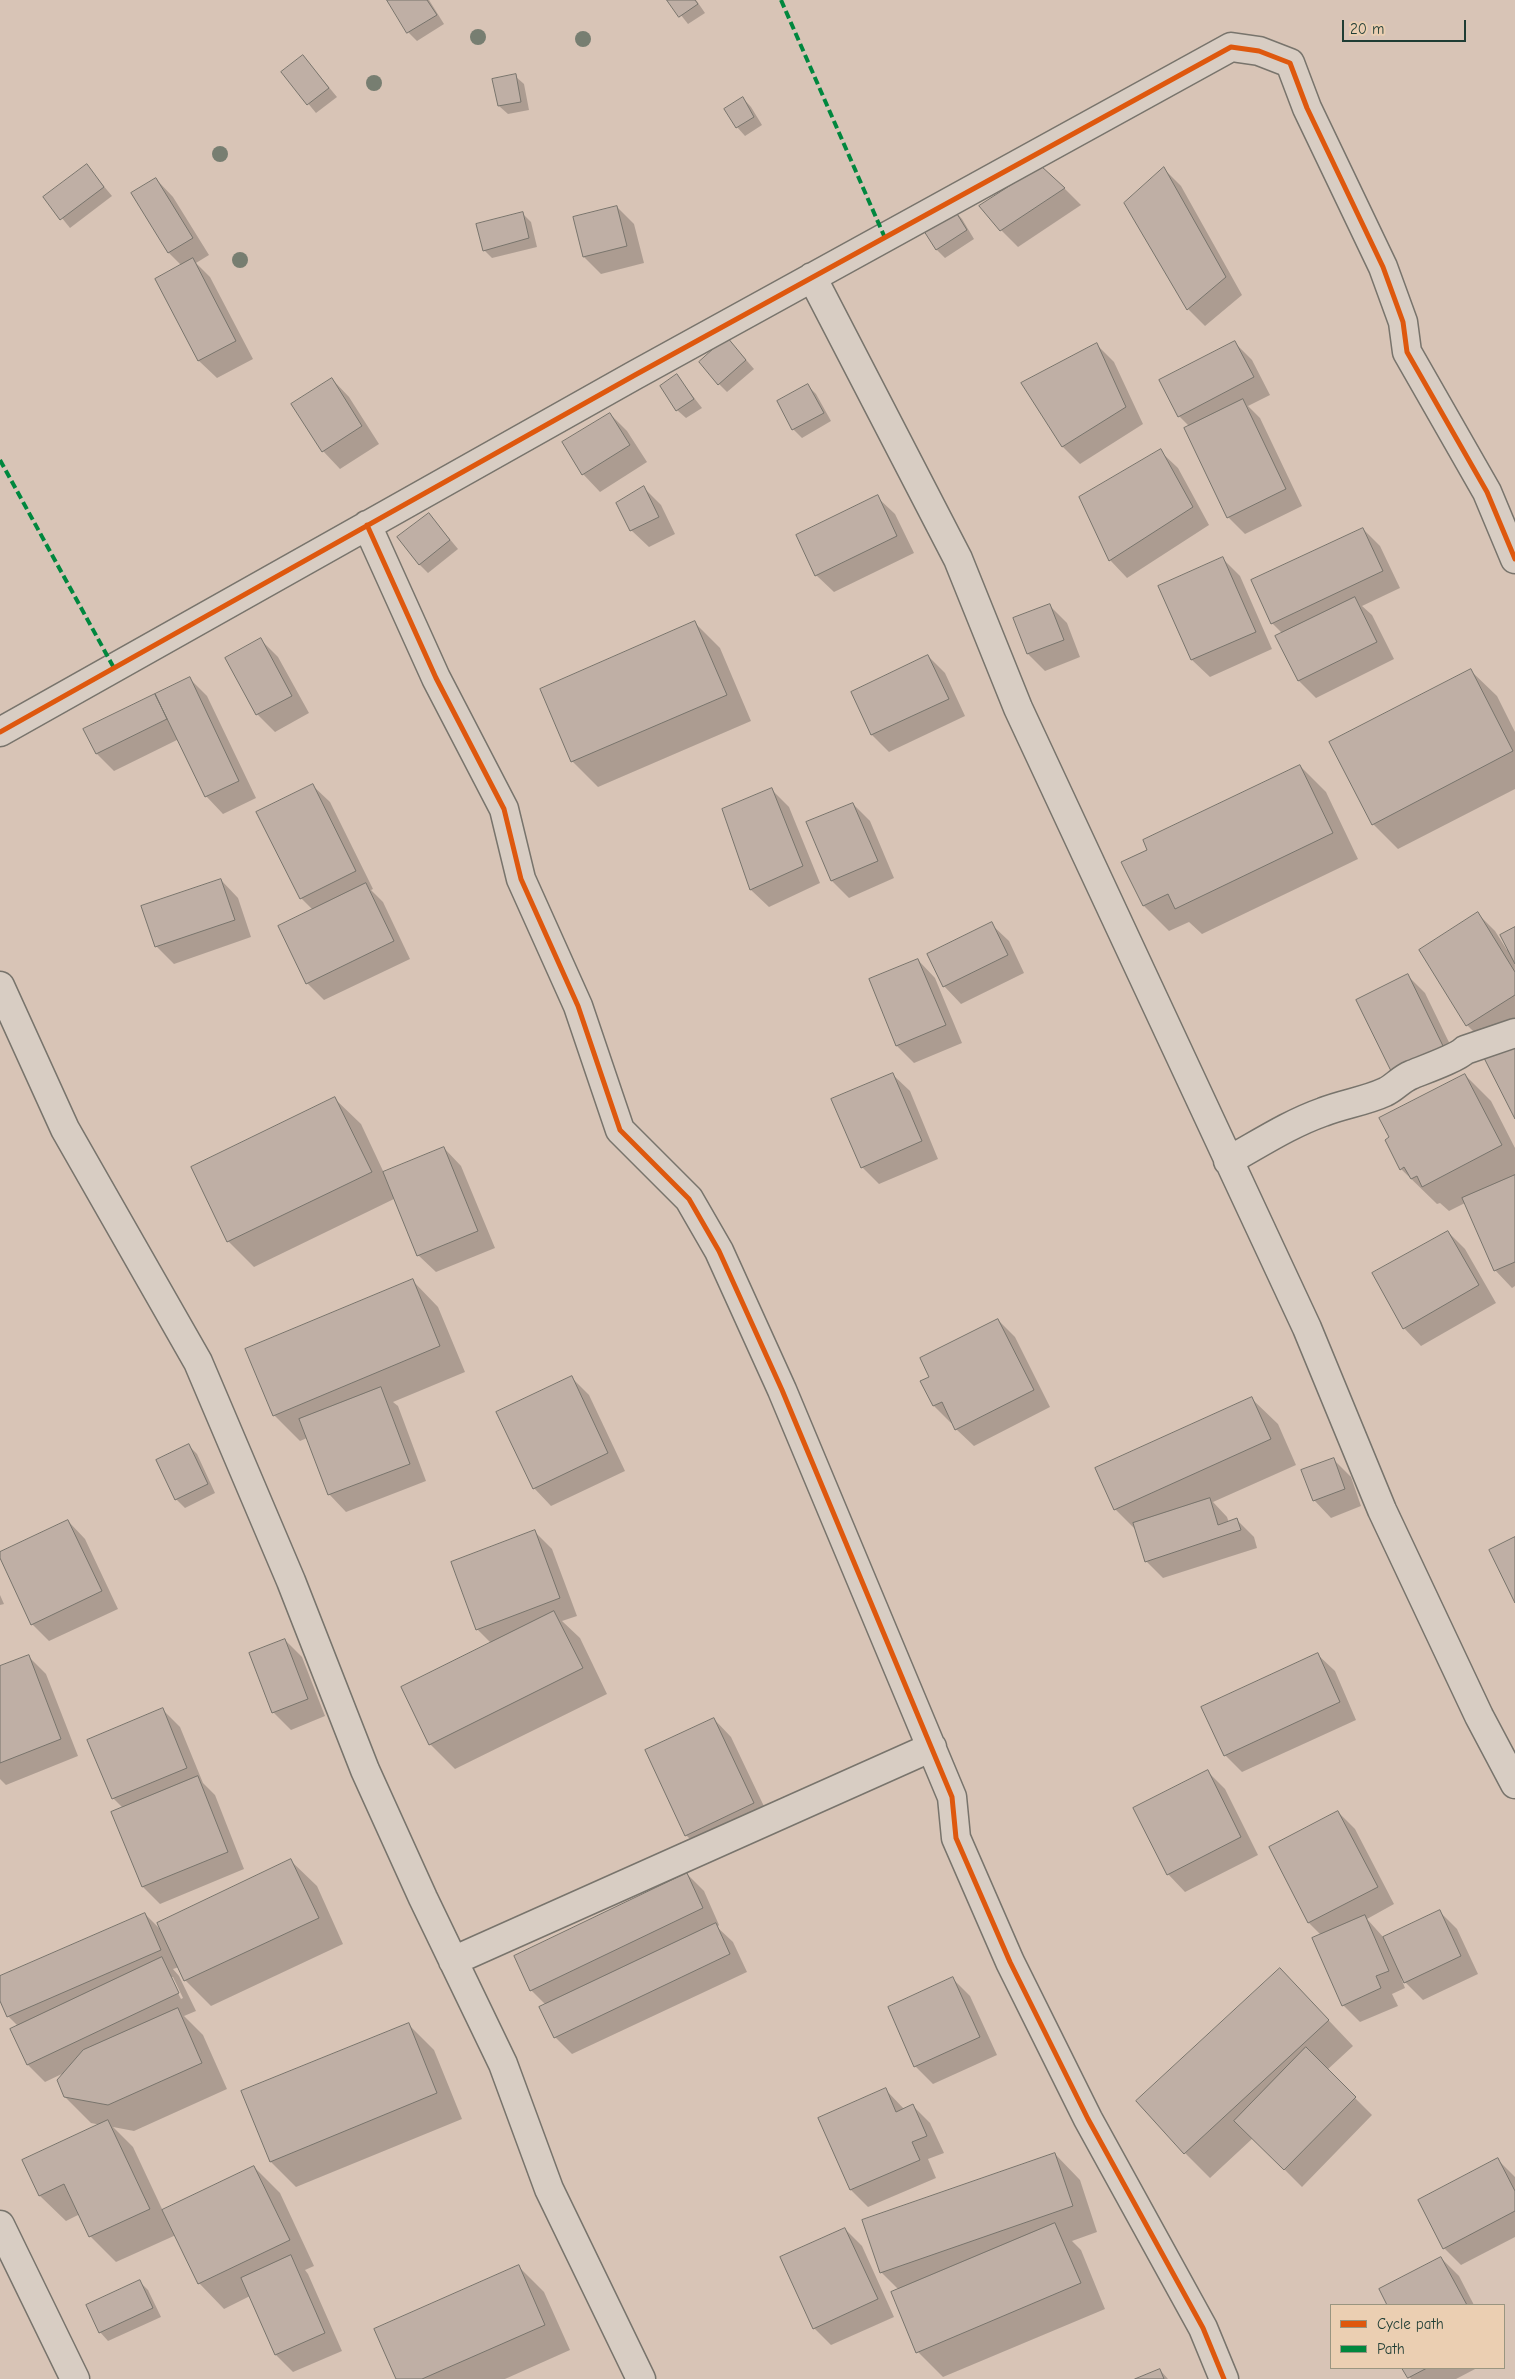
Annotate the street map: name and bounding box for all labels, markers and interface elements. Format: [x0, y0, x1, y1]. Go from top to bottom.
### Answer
scale bar [1345, 10, 1469, 42]
text: 20 m [1350, 20, 1384, 38]
legend [1330, 2304, 1505, 2369]
text: Cycle path [1377, 2315, 1444, 2333]
text: Path [1377, 2340, 1405, 2358]

